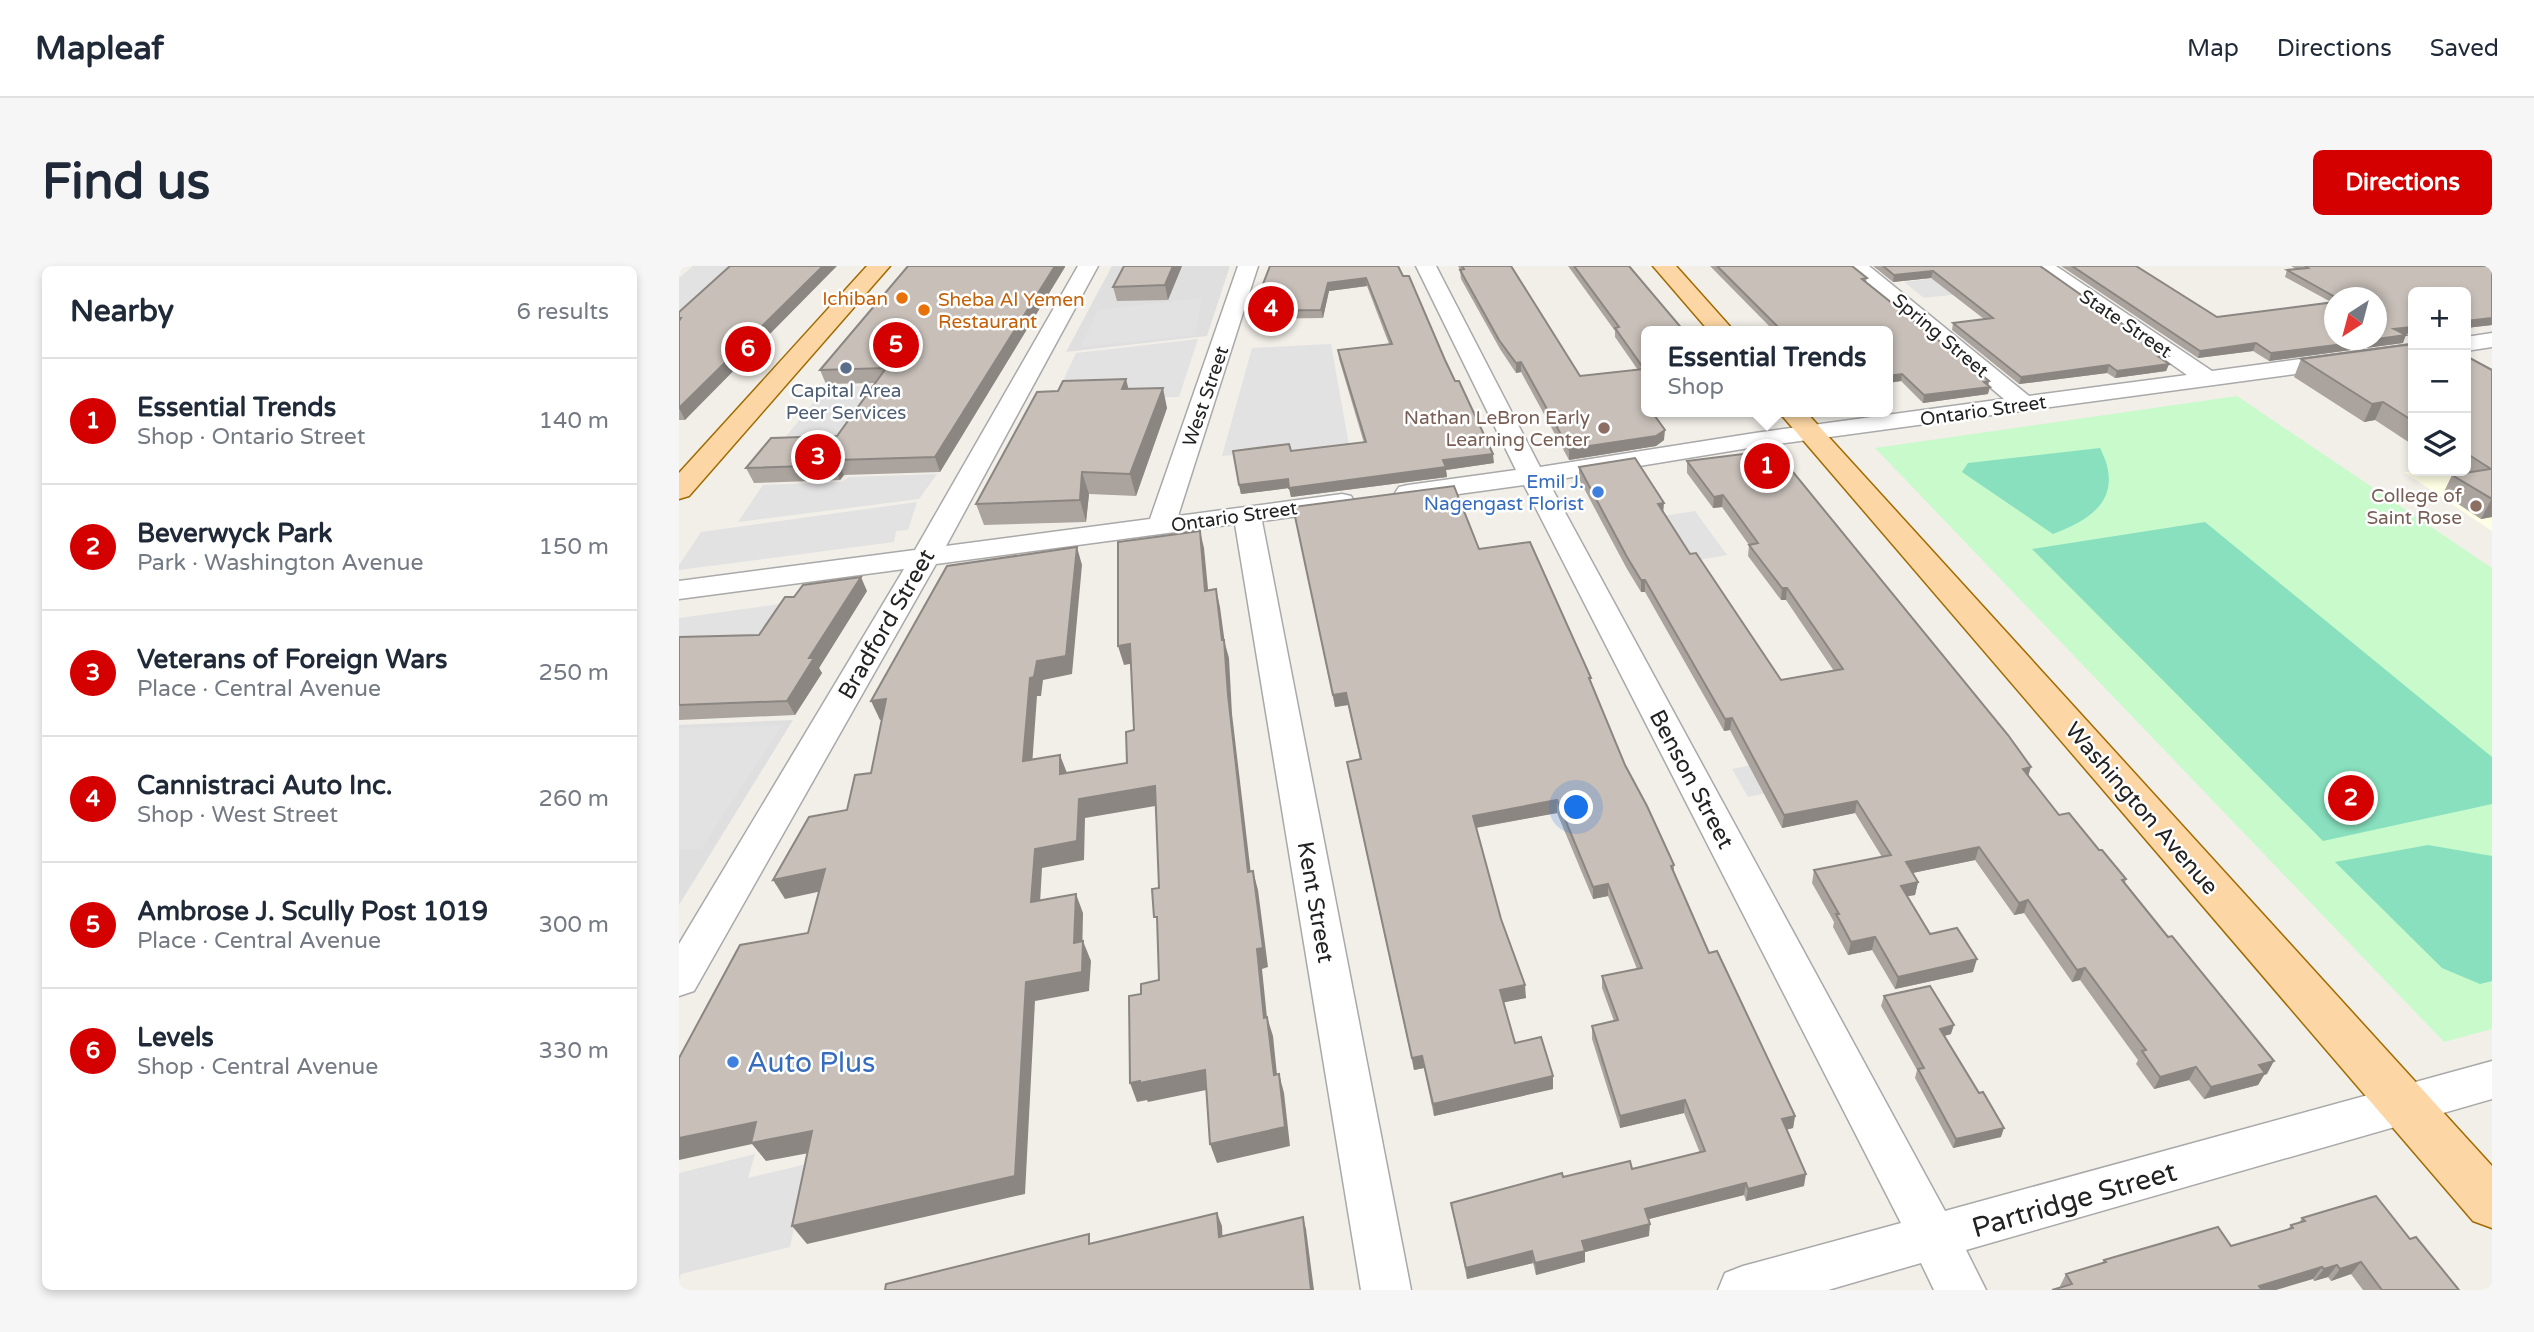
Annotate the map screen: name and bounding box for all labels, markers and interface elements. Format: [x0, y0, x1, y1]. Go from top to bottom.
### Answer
text: Mapleaf [35, 29, 164, 68]
text: Map [2187, 34, 2239, 63]
text: Directions [2277, 34, 2392, 63]
text: Saved [2430, 34, 2499, 63]
button: Directions [2313, 150, 2492, 215]
text: Find us [42, 153, 210, 212]
pin: 4 [1248, 283, 1294, 335]
street label: State Street [2075, 285, 2176, 363]
north arrow [2324, 287, 2387, 350]
map controls [2408, 287, 2471, 476]
button: + [2408, 287, 2471, 350]
place label: Ichiban [822, 288, 888, 310]
place label: Sheba Al Yemen Restaurant [938, 289, 1084, 333]
street label: Spring Street [1888, 289, 1993, 382]
marker: Ichiban [894, 290, 910, 306]
text: Nearby [70, 293, 174, 330]
text: 6 results [516, 298, 609, 326]
marker: Sheba Al Yemen Restaurant [916, 302, 932, 318]
pin: 5 [873, 319, 919, 371]
pin: 6 [725, 323, 771, 375]
popup [1641, 326, 1893, 417]
text: Essential Trends [1667, 342, 1867, 373]
street label: West Street [1179, 343, 1233, 449]
button: − [2408, 350, 2471, 413]
marker: Capital Area Peer Services [838, 360, 854, 376]
text: Shop [1667, 373, 1724, 401]
place label: Capital Area Peer Services [786, 380, 906, 424]
street label: Ontario Street [1919, 391, 2048, 431]
text: Essential Trends [137, 392, 336, 423]
text: 1 [86, 407, 100, 435]
text: 140 m [539, 407, 609, 435]
place label: Nathan LeBron Early Learning Center [1404, 407, 1591, 451]
button: layers [2408, 413, 2471, 476]
marker: Nathan LeBron Early Learning Center [1596, 420, 1612, 436]
text: Shop · Ontario Street [137, 423, 366, 451]
pin: 3 [795, 431, 841, 483]
pin: 1 [1744, 440, 1790, 492]
place label: Emil J. Nagengast Florist [1424, 471, 1584, 515]
marker: Emil J. Nagengast Florist [1590, 484, 1606, 500]
place label: College of Saint Rose [2366, 485, 2463, 529]
street label: Ontario Street [1170, 497, 1299, 537]
marker: College of Saint Rose [2468, 498, 2484, 514]
text: Beverwyck Park [137, 518, 332, 549]
text: 2 [86, 533, 100, 561]
text: 150 m [539, 533, 609, 561]
street label: Bradford Street [833, 544, 941, 705]
text: Park · Washington Avenue [137, 549, 424, 577]
text: Veterans of Foreign Wars [137, 644, 447, 675]
text: 3 [86, 659, 100, 687]
text: 250 m [539, 659, 609, 687]
text: Place · Central Avenue [137, 675, 381, 703]
street label: Benson Street [1643, 705, 1740, 854]
street label: Washington Avenue [2059, 717, 2224, 901]
text: Cannistraci Auto Inc. [137, 770, 393, 801]
pin: 2 [2328, 772, 2374, 824]
text: 4 [86, 785, 100, 813]
text: 260 m [539, 785, 609, 813]
your location [1559, 790, 1593, 824]
text: Shop · West Street [137, 801, 338, 829]
street label: Kent Street [1291, 839, 1339, 965]
text: Ambrose J. Scully Post 1019 [137, 896, 488, 927]
text: 5 [86, 911, 100, 939]
text: 300 m [539, 911, 609, 939]
text: Place · Central Avenue [137, 927, 381, 955]
text: Levels [137, 1022, 214, 1053]
text: 6 [86, 1037, 100, 1065]
text: 330 m [539, 1037, 609, 1065]
place label: Auto Plus [747, 1046, 875, 1080]
text: Shop · Central Avenue [137, 1053, 378, 1081]
marker: Auto Plus [725, 1054, 741, 1070]
street label: Partridge Street [1968, 1154, 2181, 1245]

